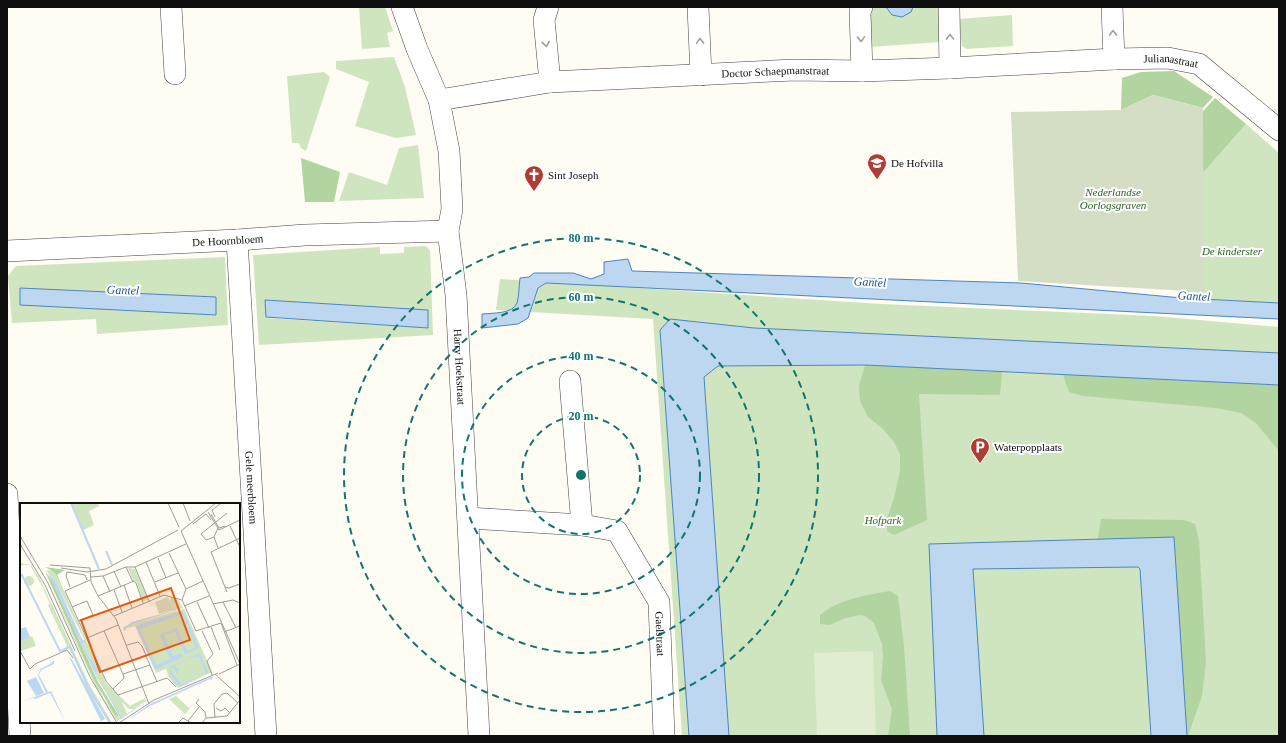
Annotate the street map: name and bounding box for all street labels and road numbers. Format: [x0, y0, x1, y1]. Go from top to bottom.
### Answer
street label: Julianastraat [1143, 52, 1199, 70]
street label: Doctor Schaepmanstraat [721, 64, 829, 80]
street label: De Hoornbloem [192, 232, 264, 248]
street label: Harry Hoekstraat [452, 329, 468, 405]
street label: Gele meerbloem [243, 451, 260, 525]
street label: Gaelstraat [653, 611, 667, 656]

